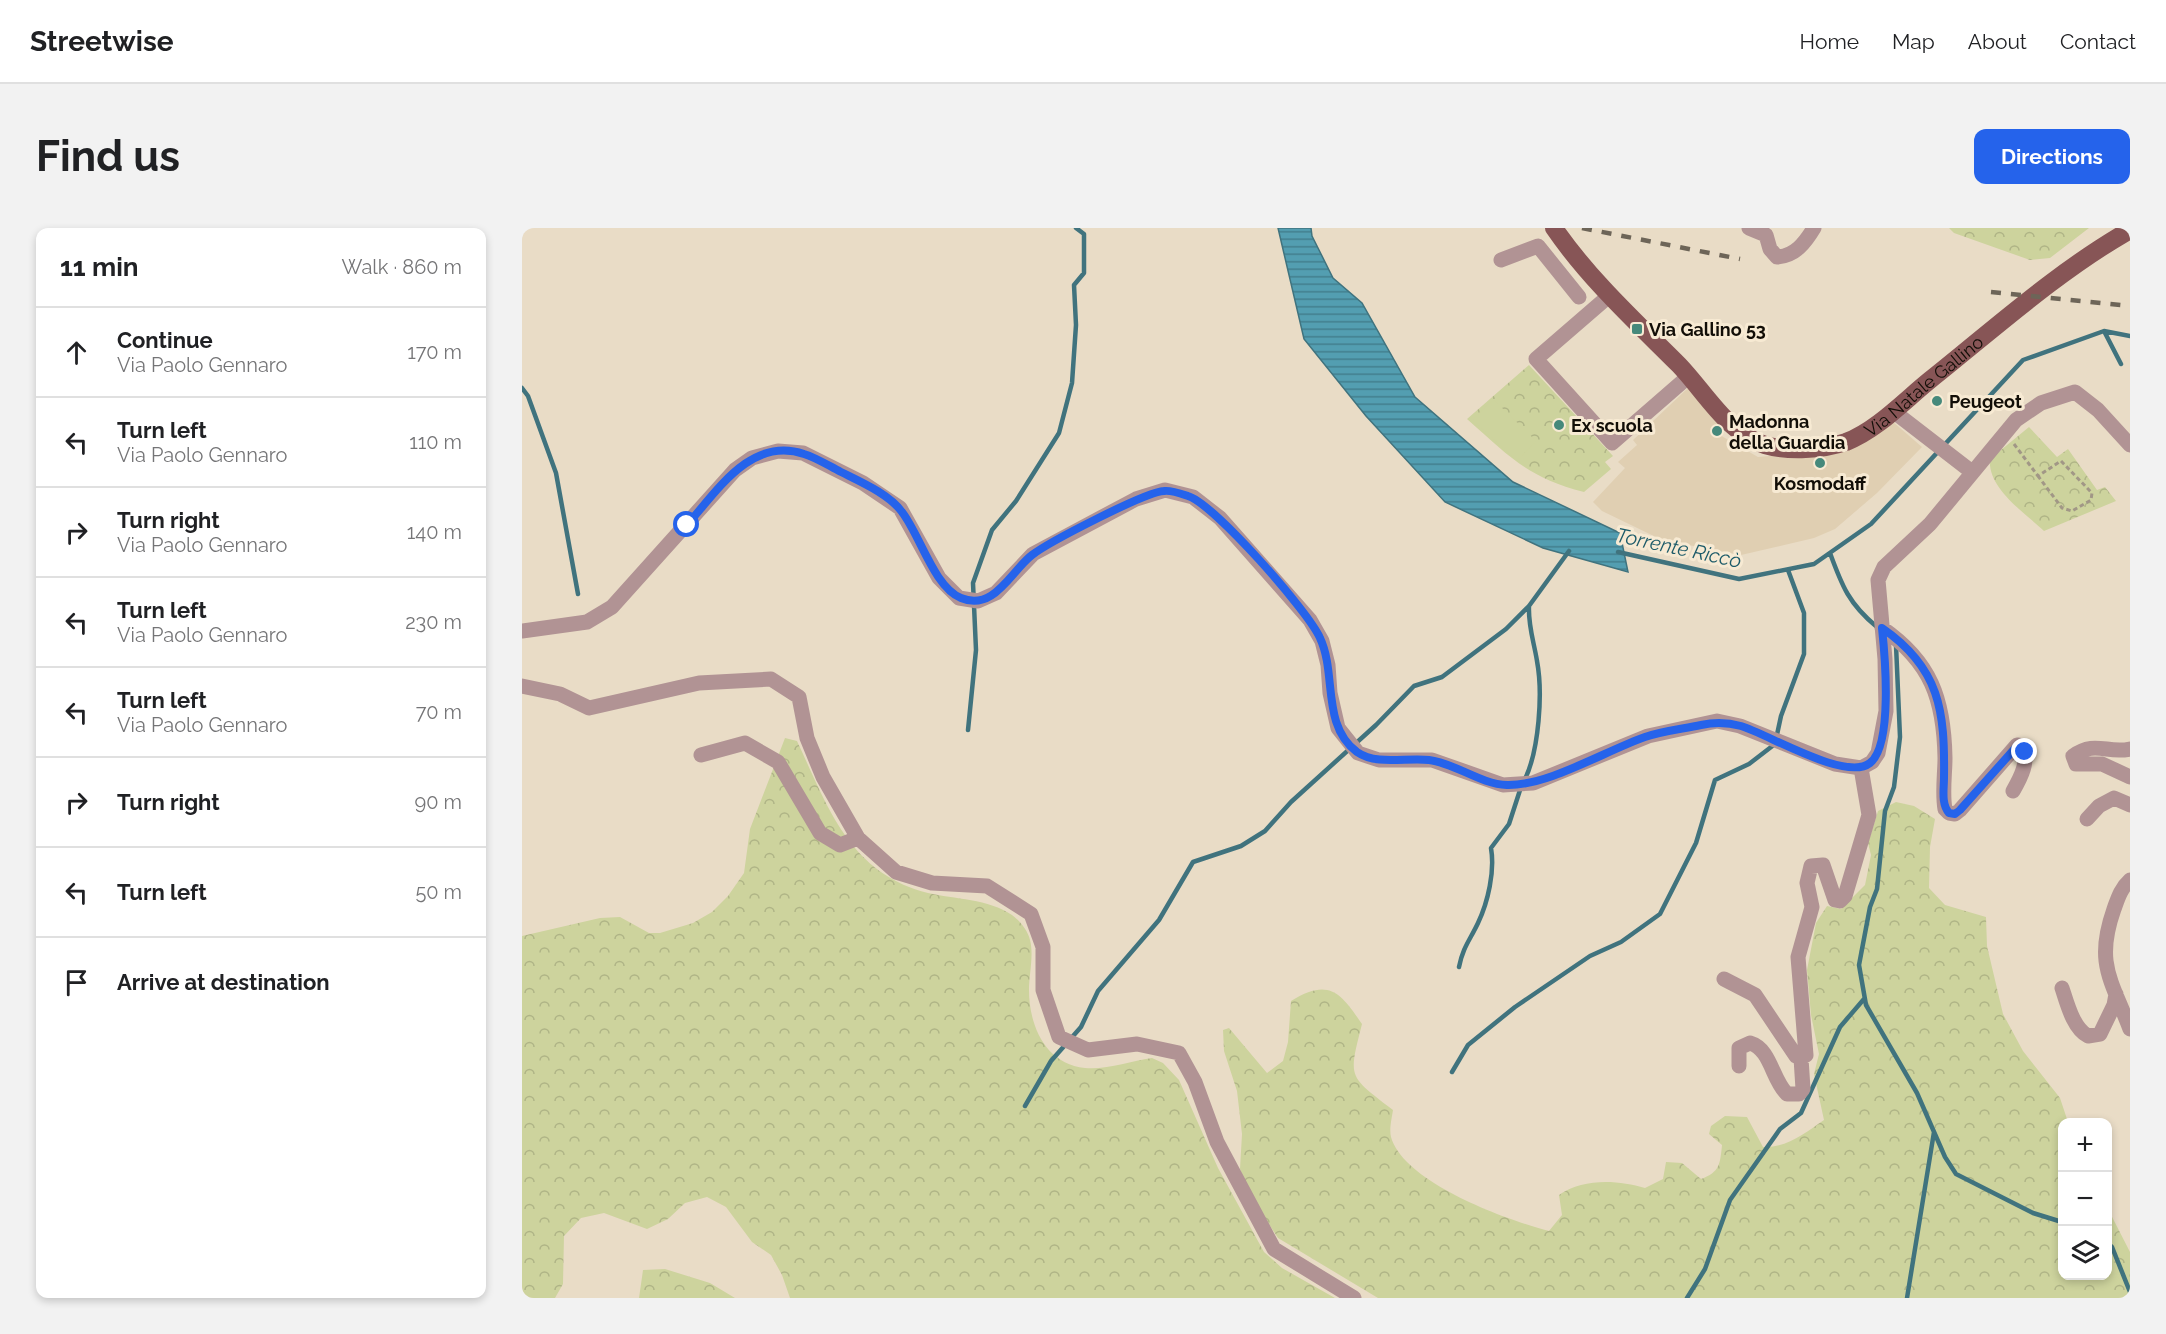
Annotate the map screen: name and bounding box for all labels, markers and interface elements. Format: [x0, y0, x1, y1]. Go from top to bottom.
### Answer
text: Streetwise [30, 25, 174, 58]
text: Home [1800, 29, 1859, 54]
text: Map [1892, 29, 1935, 54]
text: About [1968, 29, 2027, 54]
text: Contact [2060, 29, 2136, 54]
button: Directions [1974, 129, 2130, 184]
text: Find us [36, 132, 180, 181]
text: 11 min [60, 252, 138, 282]
text: Walk · 860 m [342, 255, 462, 279]
place label: Via Gallino 53 [1649, 319, 1766, 340]
marker: Via Gallino 53 [1630, 322, 1644, 336]
text: Continue [117, 327, 213, 353]
street label: Via Natale Gallino [1860, 331, 1987, 441]
icon: ahead [60, 336, 93, 369]
text: 170 m [407, 340, 462, 364]
text: Via Paolo Gennaro [117, 353, 287, 377]
place label: Peugeot [1949, 391, 2022, 412]
marker: Peugeot [1930, 394, 1944, 408]
place label: Madonna della Guardia [1729, 411, 1845, 453]
place label: Ex scuola [1571, 415, 1653, 436]
text: Turn left [117, 417, 207, 443]
marker: Ex scuola [1552, 418, 1566, 432]
marker: Madonna della Guardia [1710, 424, 1724, 438]
icon: left [60, 426, 93, 459]
text: 110 m [409, 430, 462, 454]
text: Via Paolo Gennaro [117, 443, 287, 467]
marker: Kosmodaff [1813, 456, 1827, 470]
place label: Kosmodaff [1774, 473, 1867, 494]
text: Turn right [117, 507, 220, 533]
route start [673, 511, 699, 537]
icon: right [60, 516, 93, 549]
text: 140 m [407, 520, 462, 544]
water label: Torrente Riccò [1614, 523, 1744, 573]
text: Via Paolo Gennaro [117, 533, 287, 557]
text: Turn left [117, 597, 207, 623]
icon: left [60, 606, 93, 639]
text: 230 m [405, 610, 462, 634]
text: Via Paolo Gennaro [117, 623, 287, 647]
text: Turn left [117, 687, 207, 713]
icon: left [60, 696, 93, 729]
text: 70 m [416, 700, 462, 724]
text: Via Paolo Gennaro [117, 713, 287, 737]
route end [2011, 738, 2037, 764]
icon: right [60, 786, 93, 819]
text: Turn right [117, 789, 220, 815]
text: 90 m [415, 790, 462, 814]
icon: left [60, 876, 93, 909]
text: Turn left [117, 879, 207, 905]
text: 50 m [415, 880, 462, 904]
icon: arrive [60, 966, 93, 999]
text: Arrive at destination [117, 969, 330, 995]
map controls [2058, 1118, 2112, 1280]
button: + [2058, 1118, 2112, 1172]
button: − [2058, 1172, 2112, 1226]
button: layers [2058, 1226, 2112, 1280]

